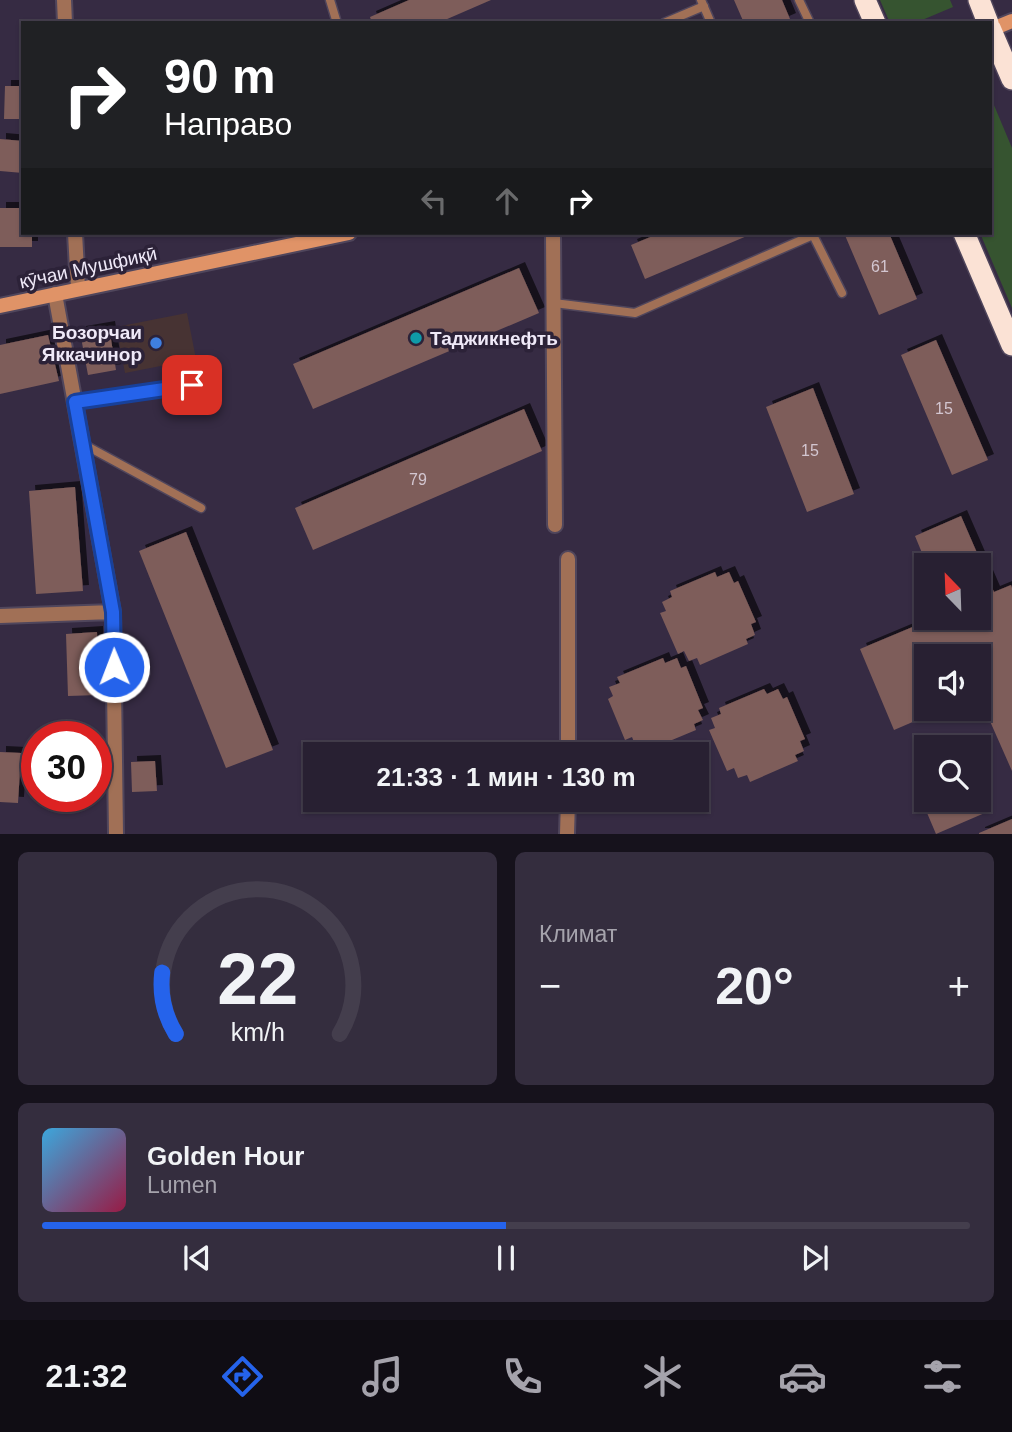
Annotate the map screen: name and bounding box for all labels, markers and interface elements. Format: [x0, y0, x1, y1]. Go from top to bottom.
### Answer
icon: right [49, 49, 140, 140]
text: 90 m [164, 49, 276, 103]
text: Направо [164, 106, 292, 142]
icon: left [415, 182, 453, 220]
icon: ahead [488, 182, 526, 220]
icon: right [561, 182, 599, 220]
street label: кӯчаи Мушфиқӣ [17, 243, 159, 292]
house number: 61 [871, 258, 889, 275]
place label: Бозорчаи Яккачинор [42, 322, 142, 365]
place label: Таджикнефть [430, 328, 558, 349]
marker: Таджикнефть [408, 330, 424, 346]
marker: Бозорчаи Яккачинор [148, 335, 164, 351]
pin [162, 355, 222, 415]
icon: arrive [173, 366, 211, 404]
house number: 15 [935, 400, 953, 417]
house number: 15 [801, 442, 819, 459]
house number: 79 [409, 471, 427, 488]
north arrow [914, 553, 990, 630]
map controls [914, 553, 991, 812]
position arrow [77, 630, 151, 704]
button: sound [914, 644, 991, 721]
speed limit sign: 30 [21, 721, 112, 812]
button: search [914, 735, 991, 812]
text: 21:33 · 1 мин · 130 m [376, 762, 636, 792]
text: Климат [539, 921, 617, 947]
text: 22 [217, 939, 298, 1020]
text: 20° [715, 957, 794, 1015]
text: − [539, 965, 561, 1007]
text: + [948, 965, 970, 1007]
text: km/h [230, 1018, 285, 1046]
text: Golden Hour [147, 1141, 304, 1171]
text: Lumen [147, 1172, 217, 1198]
icon: previous [178, 1239, 216, 1277]
icon: pause [487, 1239, 525, 1277]
icon: next [796, 1239, 834, 1277]
icon: directions [218, 1352, 267, 1401]
icon: music [358, 1352, 407, 1401]
icon: phone [498, 1352, 547, 1401]
icon: climate [638, 1352, 687, 1401]
icon: car [778, 1352, 827, 1401]
icon: filters [918, 1352, 967, 1401]
text: 21:32 [45, 1358, 127, 1394]

